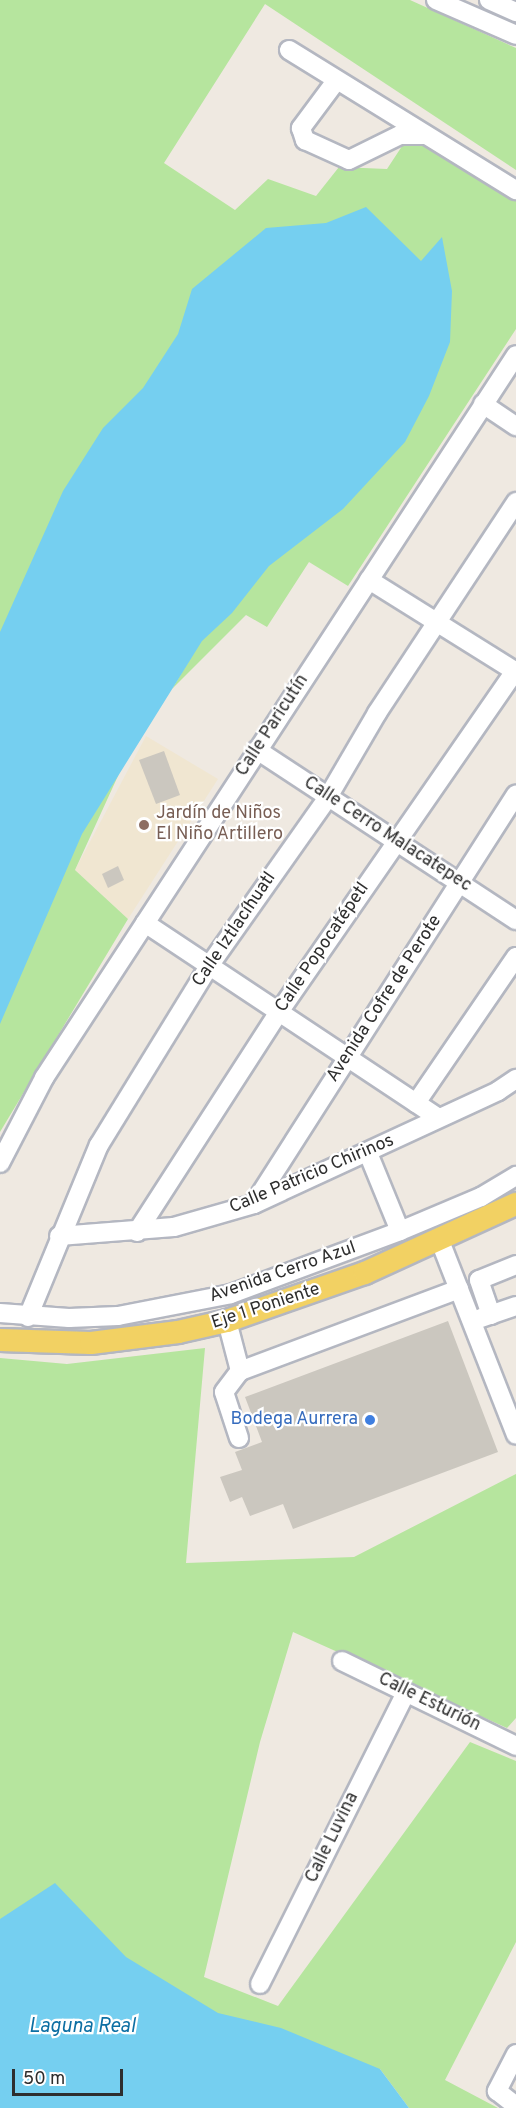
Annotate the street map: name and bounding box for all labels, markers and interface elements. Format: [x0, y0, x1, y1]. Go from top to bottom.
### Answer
street label: Calle Paricutín [232, 671, 314, 781]
street label: Calle Cerro Malacatepec [299, 773, 475, 897]
place label: Jardín de Niños El Niño Artillero [156, 804, 284, 846]
marker: Jardín de Niños El Niño Artillero [137, 818, 151, 832]
street label: Calle Iztlacíhuatl [189, 868, 281, 992]
street label: Calle Popocatépetl [272, 879, 374, 1017]
street label: Avenida Cofre de Perote [323, 911, 447, 1087]
street label: Calle Patricio Chirinos [227, 1131, 397, 1219]
street label: Avenida Cerro Azul [207, 1238, 359, 1308]
street label: Eje 1 Poniente [209, 1279, 323, 1335]
place label: Bodega Aurrera [230, 1409, 358, 1431]
marker: Bodega Aurrera [363, 1413, 377, 1427]
street label: Calle Esturión [374, 1669, 484, 1737]
street label: Calle Luvina [302, 1789, 364, 1887]
water label: Laguna Real [29, 2015, 135, 2039]
scale bar [15, 2057, 126, 2095]
text: 50 m [23, 2068, 65, 2091]

